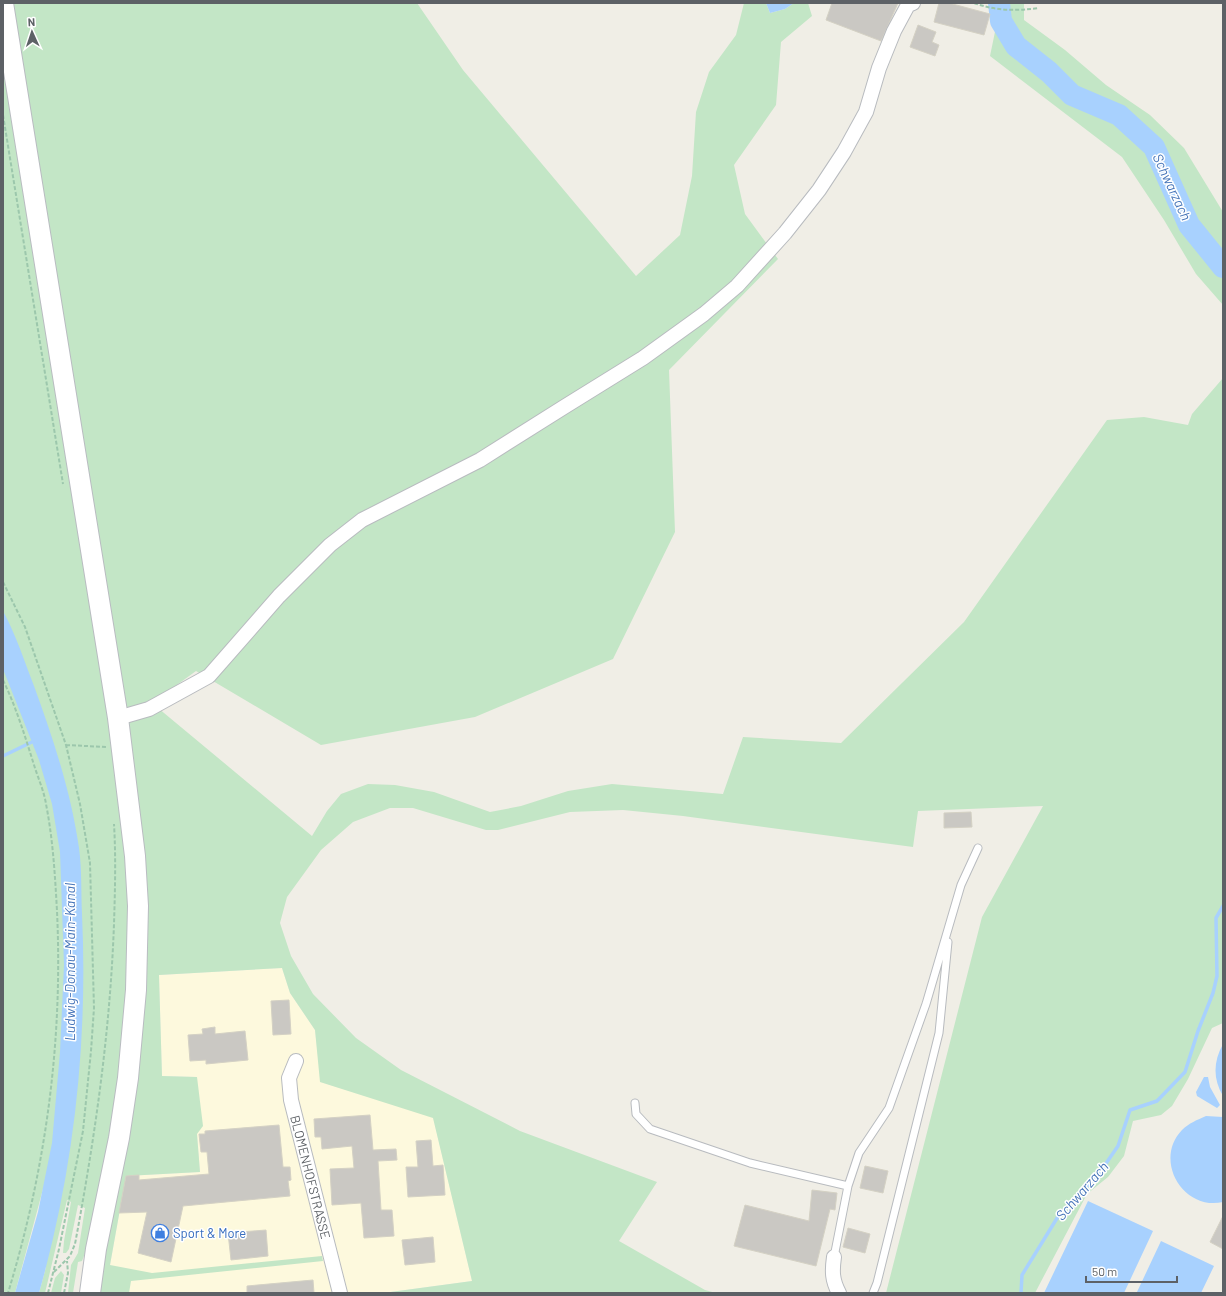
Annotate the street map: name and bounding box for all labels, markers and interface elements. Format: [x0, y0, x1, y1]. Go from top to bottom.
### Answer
north arrow [12, 12, 52, 52]
text: N [27, 15, 35, 28]
water label: Schwarzach [1150, 151, 1195, 223]
water label: Ludwig-Donau-Main-Kanal [61, 883, 78, 1041]
street label: BLOMENHOFSTRASSE [287, 1113, 334, 1241]
water label: Schwarzach [1052, 1158, 1112, 1223]
shop icon: Sport & More [150, 1223, 170, 1243]
place label: Sport & More [173, 1225, 246, 1241]
scale bar [1086, 1258, 1177, 1284]
text: 50 m [1092, 1264, 1117, 1278]

